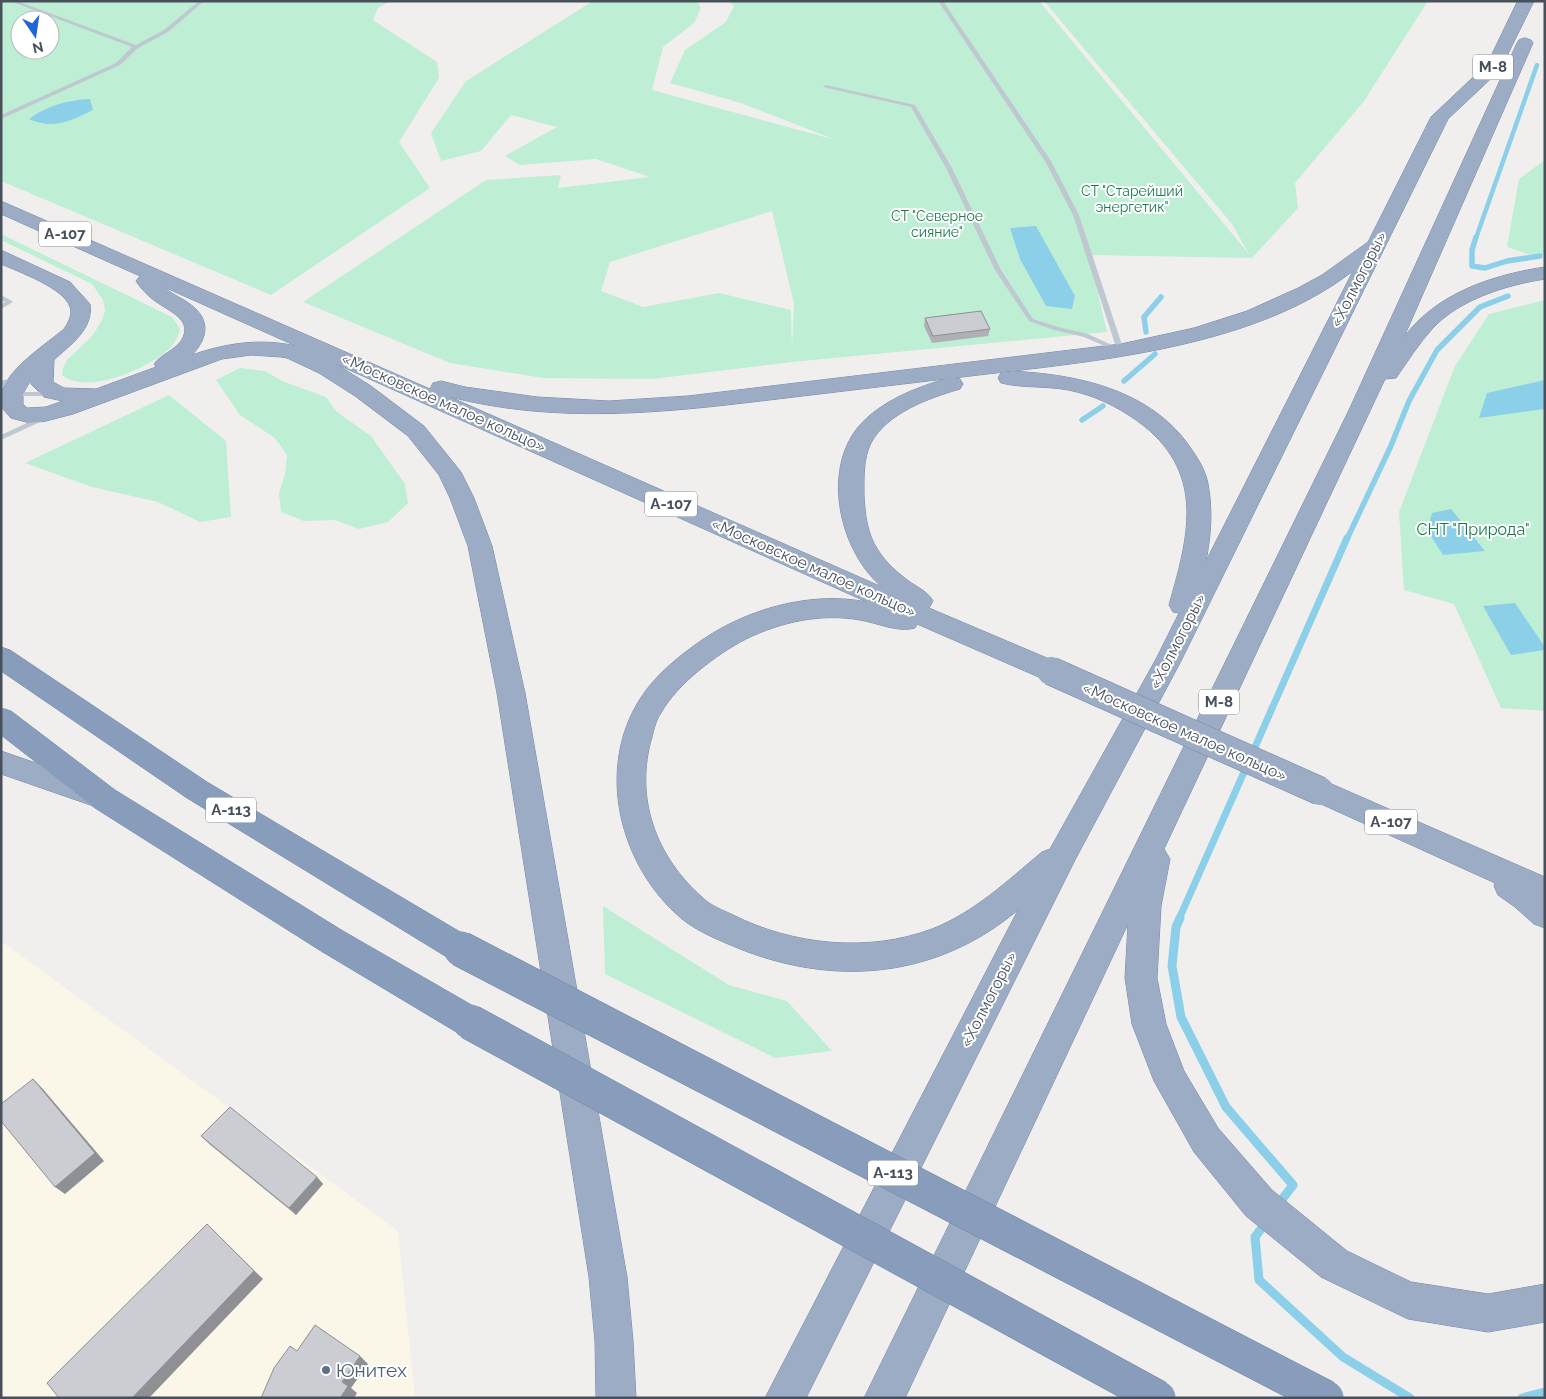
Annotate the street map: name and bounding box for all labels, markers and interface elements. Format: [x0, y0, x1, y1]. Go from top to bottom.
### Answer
north arrow [10, 10, 60, 60]
text: N [31, 39, 45, 57]
road number: М-8 [1473, 54, 1513, 80]
park label: СТ "Старейший энергетик" [1081, 183, 1183, 215]
park label: СТ "Северное сияние" [891, 208, 983, 240]
road number: А-107 [39, 222, 91, 246]
street label: «Холмогоры» [1326, 228, 1391, 330]
street label: «Московское малое кольцо» [339, 349, 549, 456]
road number: А-107 [645, 492, 697, 516]
street label: «Московское малое кольцо» [709, 514, 919, 621]
park label: СНТ "Природа" [1416, 520, 1530, 539]
street label: «Холмогоры» [1145, 590, 1210, 692]
street label: «Московское малое кольцо» [1080, 678, 1290, 785]
road number: М-8 [1199, 690, 1239, 714]
road number: А-113 [206, 798, 256, 822]
road number: А-107 [1365, 810, 1417, 834]
street label: «Холмогоры» [956, 948, 1021, 1050]
road number: А-113 [868, 1160, 918, 1186]
place label: Юнитех [336, 1359, 407, 1381]
marker: Юнитех [320, 1364, 332, 1376]

